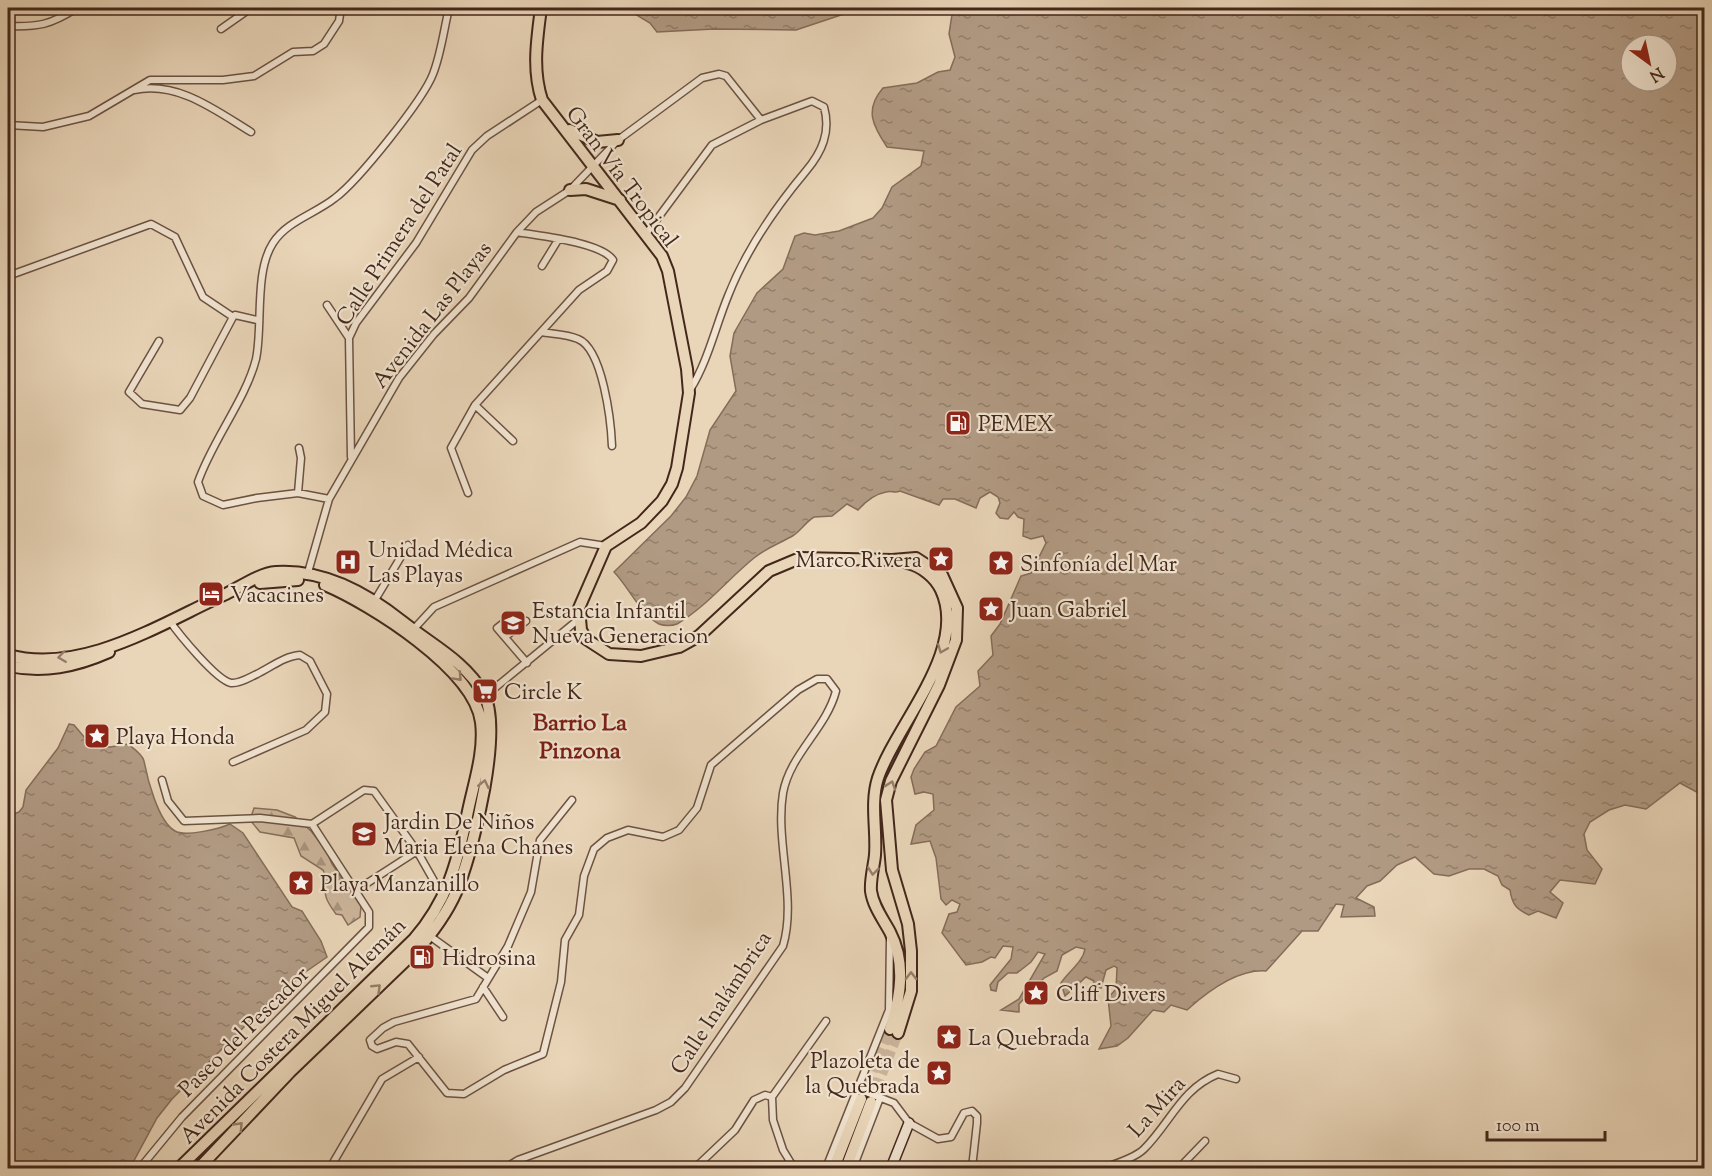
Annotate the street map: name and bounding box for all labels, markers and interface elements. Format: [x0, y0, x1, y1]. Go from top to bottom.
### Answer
north arrow [1619, 33, 1679, 93]
text: N [1644, 60, 1667, 87]
street label: Gran Vía Tropical [557, 100, 684, 255]
street label: Calle Primera del Patal [330, 138, 472, 333]
street label: Avenida Las Playas [366, 235, 501, 396]
fuel station icon: PEMEX [943, 408, 973, 438]
place label: PEMEX [978, 410, 1054, 442]
place label: Unidad Médica Las Playas [368, 536, 513, 593]
place icon: Marco Rivera [926, 544, 956, 574]
place label: Marco Rivera [796, 546, 922, 578]
hospital icon: Unidad Médica Las Playas [333, 547, 363, 577]
place icon: Sinfonía del Mar [986, 548, 1016, 578]
place label: Sinfonía del Mar [1020, 550, 1177, 582]
hotel icon: Vacacines [196, 579, 226, 609]
place label: Vacacines [230, 581, 324, 613]
place icon: Juan Gabriel [976, 594, 1006, 624]
place label: Juan Gabriel [1009, 596, 1128, 628]
place label: Estancia Infantil Nueva Generacion [532, 597, 709, 654]
school or university icon: Estancia Infantil Nueva Generacion [498, 608, 528, 638]
one-way arrow [937, 643, 949, 654]
one-way arrow [57, 651, 67, 663]
one-way arrow [451, 670, 462, 681]
supermarket icon: Circle K [470, 676, 500, 706]
place label: Circle K [504, 678, 583, 710]
district label: Barrio La Pinzona [533, 707, 628, 769]
place icon: Playa Honda [82, 721, 112, 751]
place label: Playa Honda [116, 723, 235, 755]
one-way arrow [477, 780, 490, 790]
one-way arrow [884, 780, 896, 791]
place label: Jardin De Niños Maria Elena Chanes [383, 808, 573, 865]
school or university icon: Jardin De Niños Maria Elena Chanes [349, 819, 379, 849]
one-way arrow [867, 866, 880, 875]
place icon: Playa Manzanillo [286, 868, 316, 898]
place label: Playa Manzanillo [320, 870, 479, 902]
street label: Avenida Costera Miguel Alemán [174, 912, 415, 1153]
street label: Calle Inalámbrica [664, 925, 781, 1082]
fuel station icon: Hidrosina [407, 942, 437, 972]
place label: Hidrosina [442, 944, 536, 976]
street label: Paseo del Pescador [172, 960, 318, 1106]
one-way arrow [905, 972, 917, 981]
place icon: Cliff Divers [1021, 978, 1051, 1008]
place label: Cliff Divers [1056, 980, 1166, 1012]
one-way arrow [370, 985, 381, 996]
place icon: La Quebrada [934, 1022, 964, 1052]
place label: La Quebrada [968, 1024, 1090, 1056]
place label: Plazoleta de la Quebrada [805, 1047, 920, 1104]
place icon: Plazoleta de la Quebrada [924, 1058, 954, 1088]
street label: La Mira [1122, 1070, 1194, 1146]
scale bar [1487, 1104, 1606, 1142]
text: 100 m [1496, 1114, 1540, 1140]
one-way arrow [232, 1122, 243, 1133]

